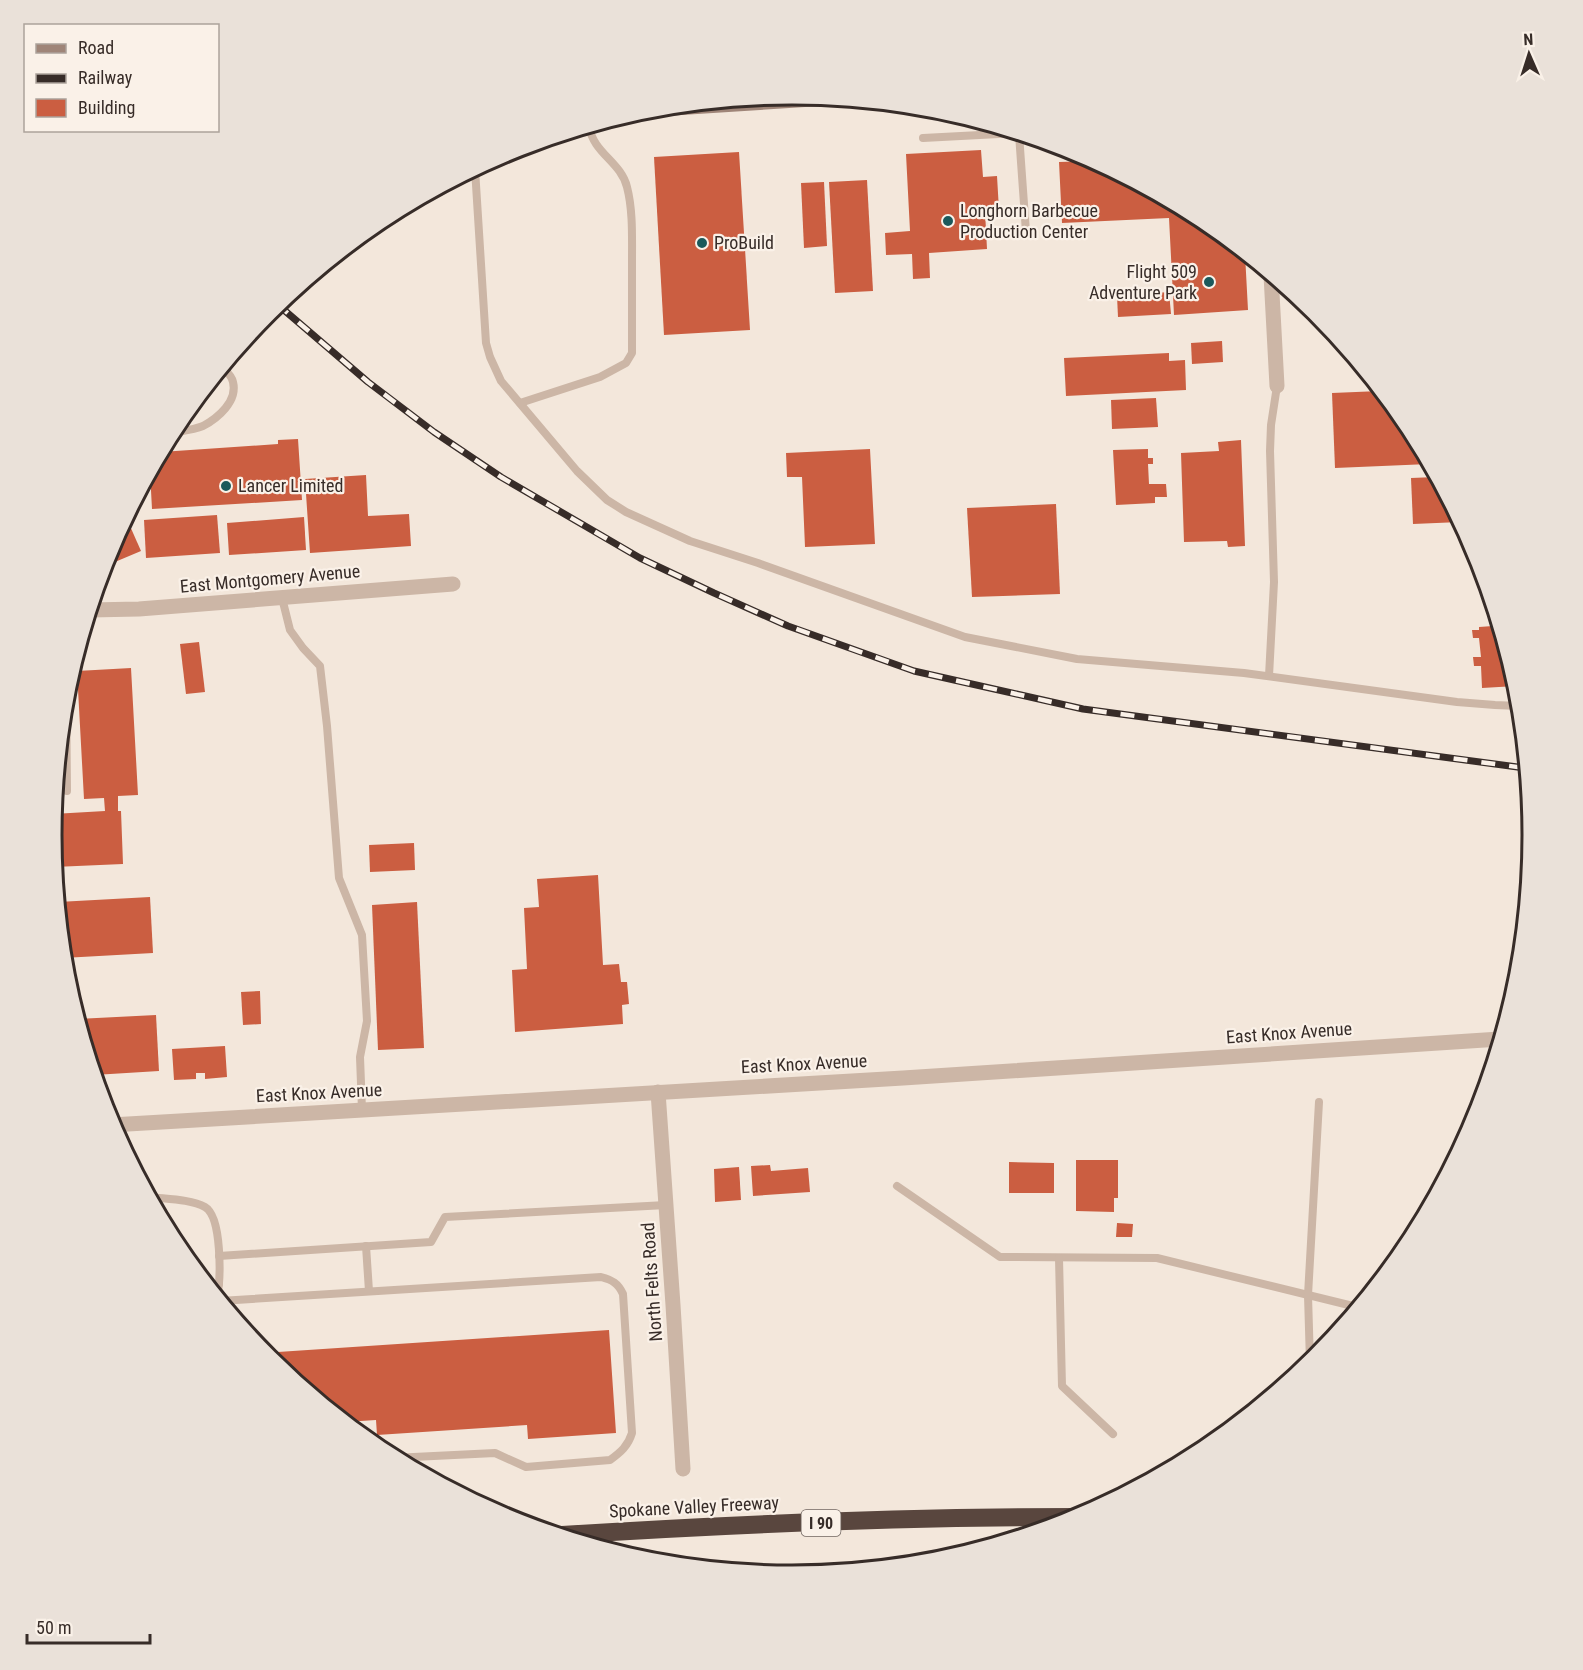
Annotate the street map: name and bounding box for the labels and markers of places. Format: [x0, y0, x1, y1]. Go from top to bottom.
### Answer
place label: Longhorn Barbecue Production Center [960, 200, 1098, 242]
marker: Longhorn Barbecue Production Center [941, 214, 955, 228]
place label: ProBuild [714, 232, 774, 253]
marker: ProBuild [695, 236, 709, 250]
place label: Flight 509 Adventure Park [1089, 261, 1197, 303]
marker: Flight 509 Adventure Park [1202, 275, 1216, 289]
place label: Lancer Limited [238, 475, 343, 496]
marker: Lancer Limited [219, 479, 233, 493]

